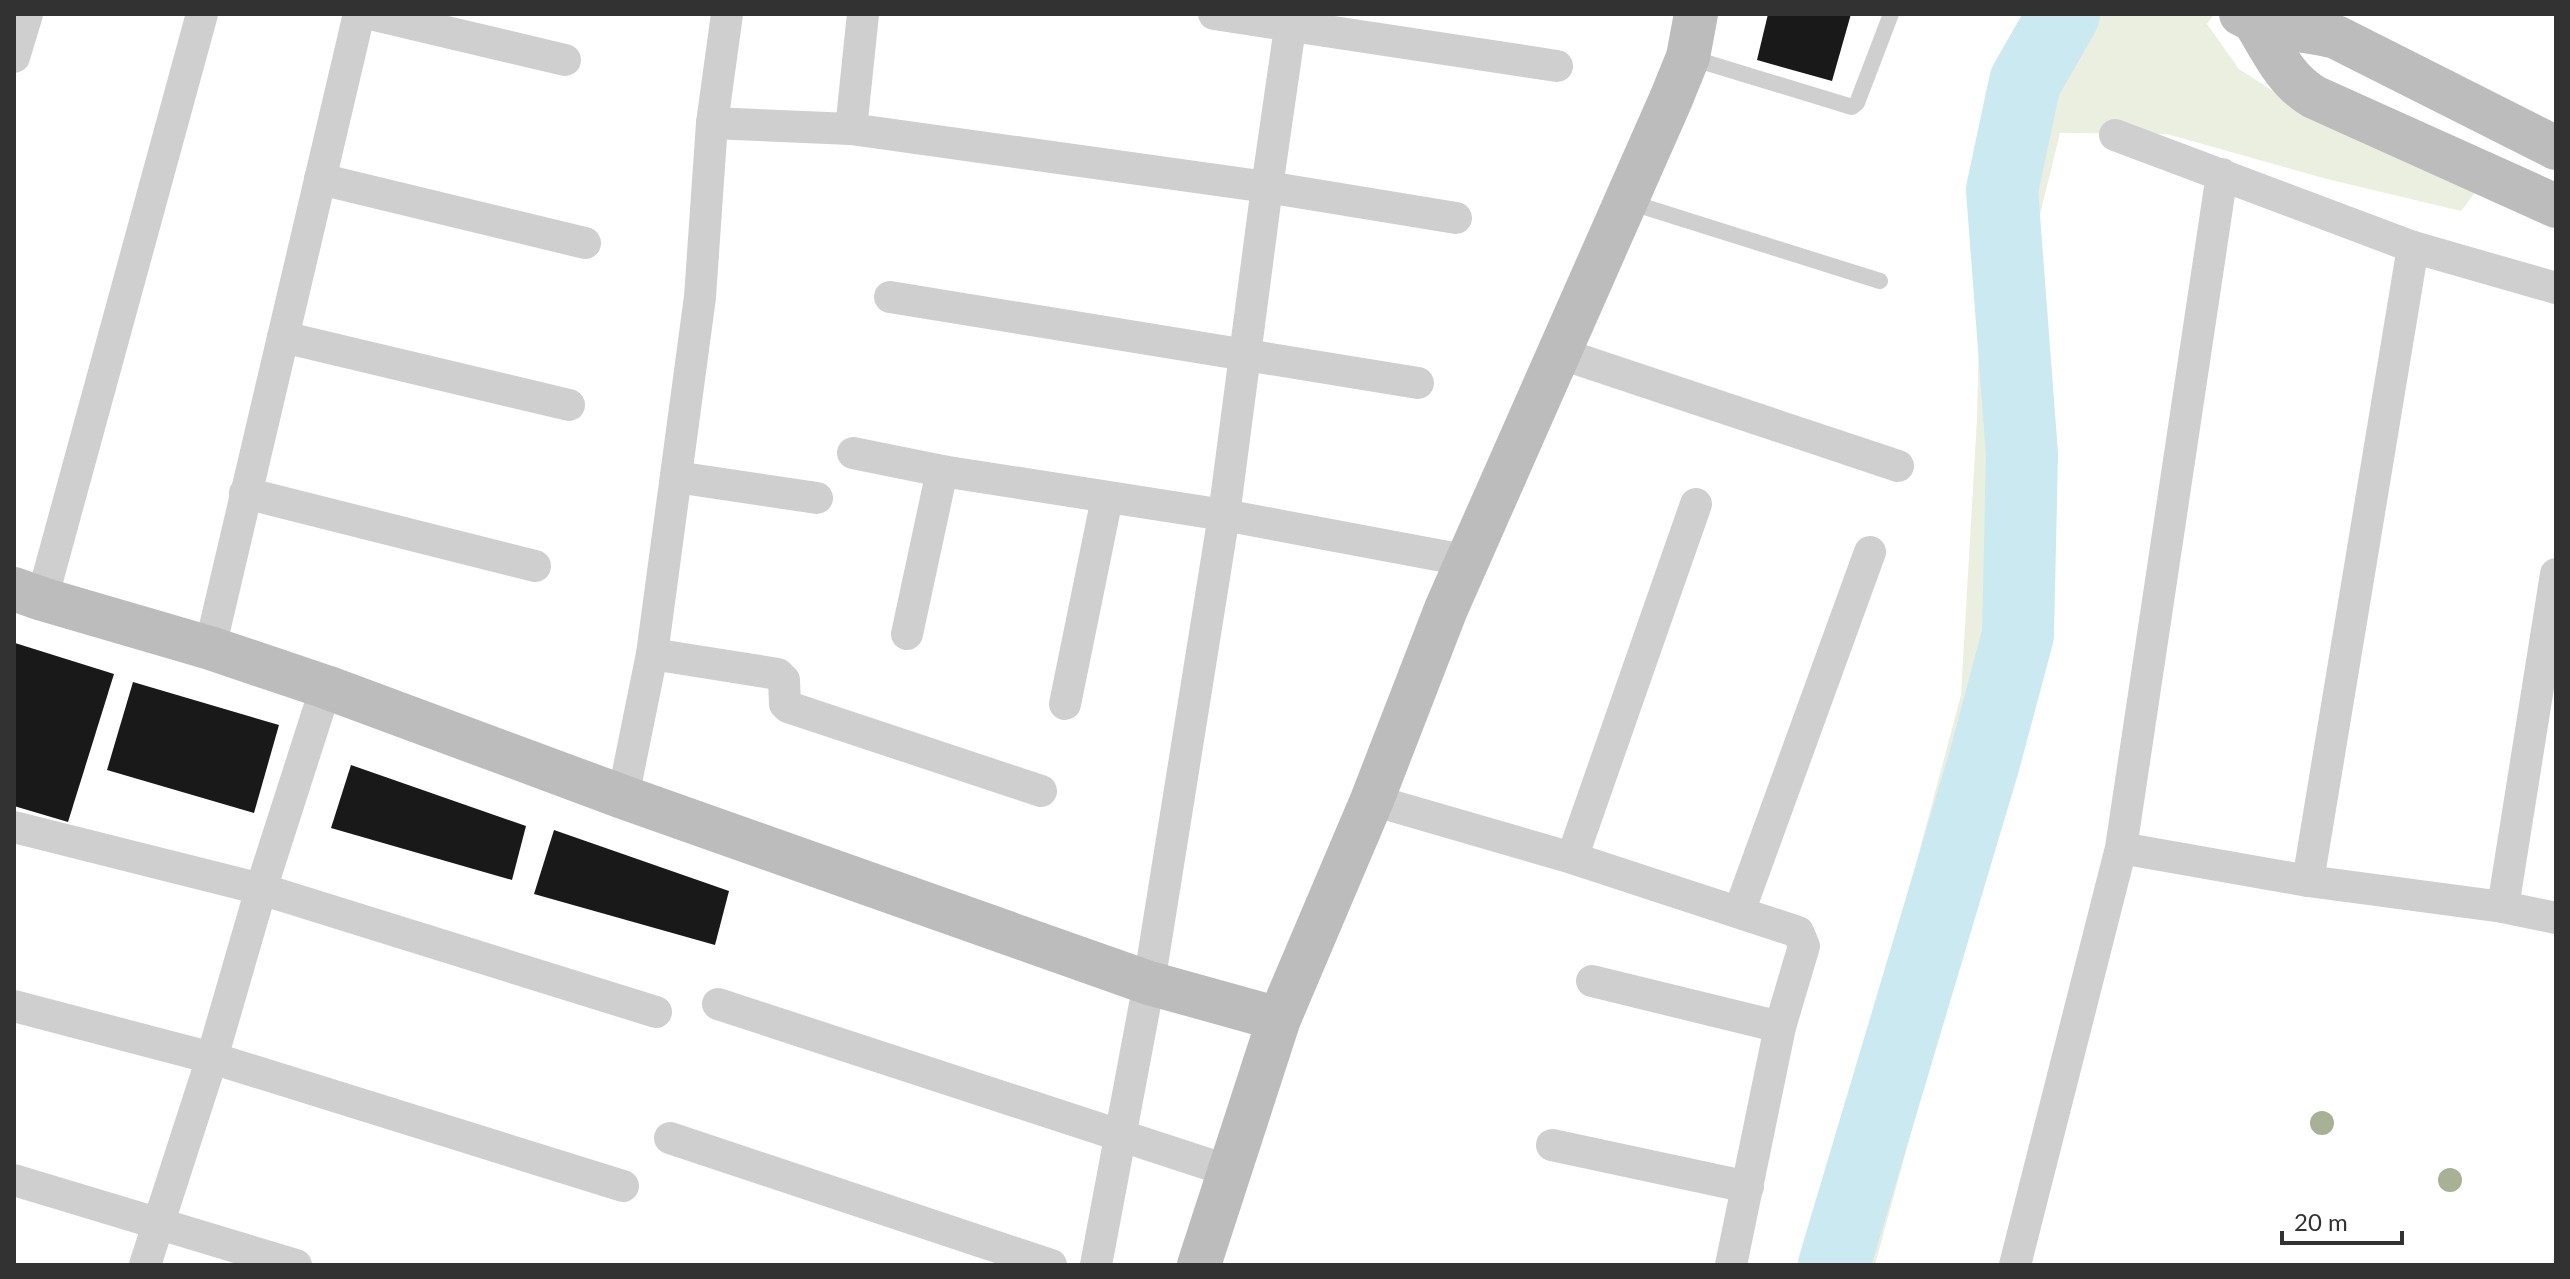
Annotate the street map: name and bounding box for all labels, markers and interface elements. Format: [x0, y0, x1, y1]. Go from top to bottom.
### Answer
scale bar [2282, 1195, 2402, 1245]
text: 20 m [2294, 1207, 2348, 1236]

